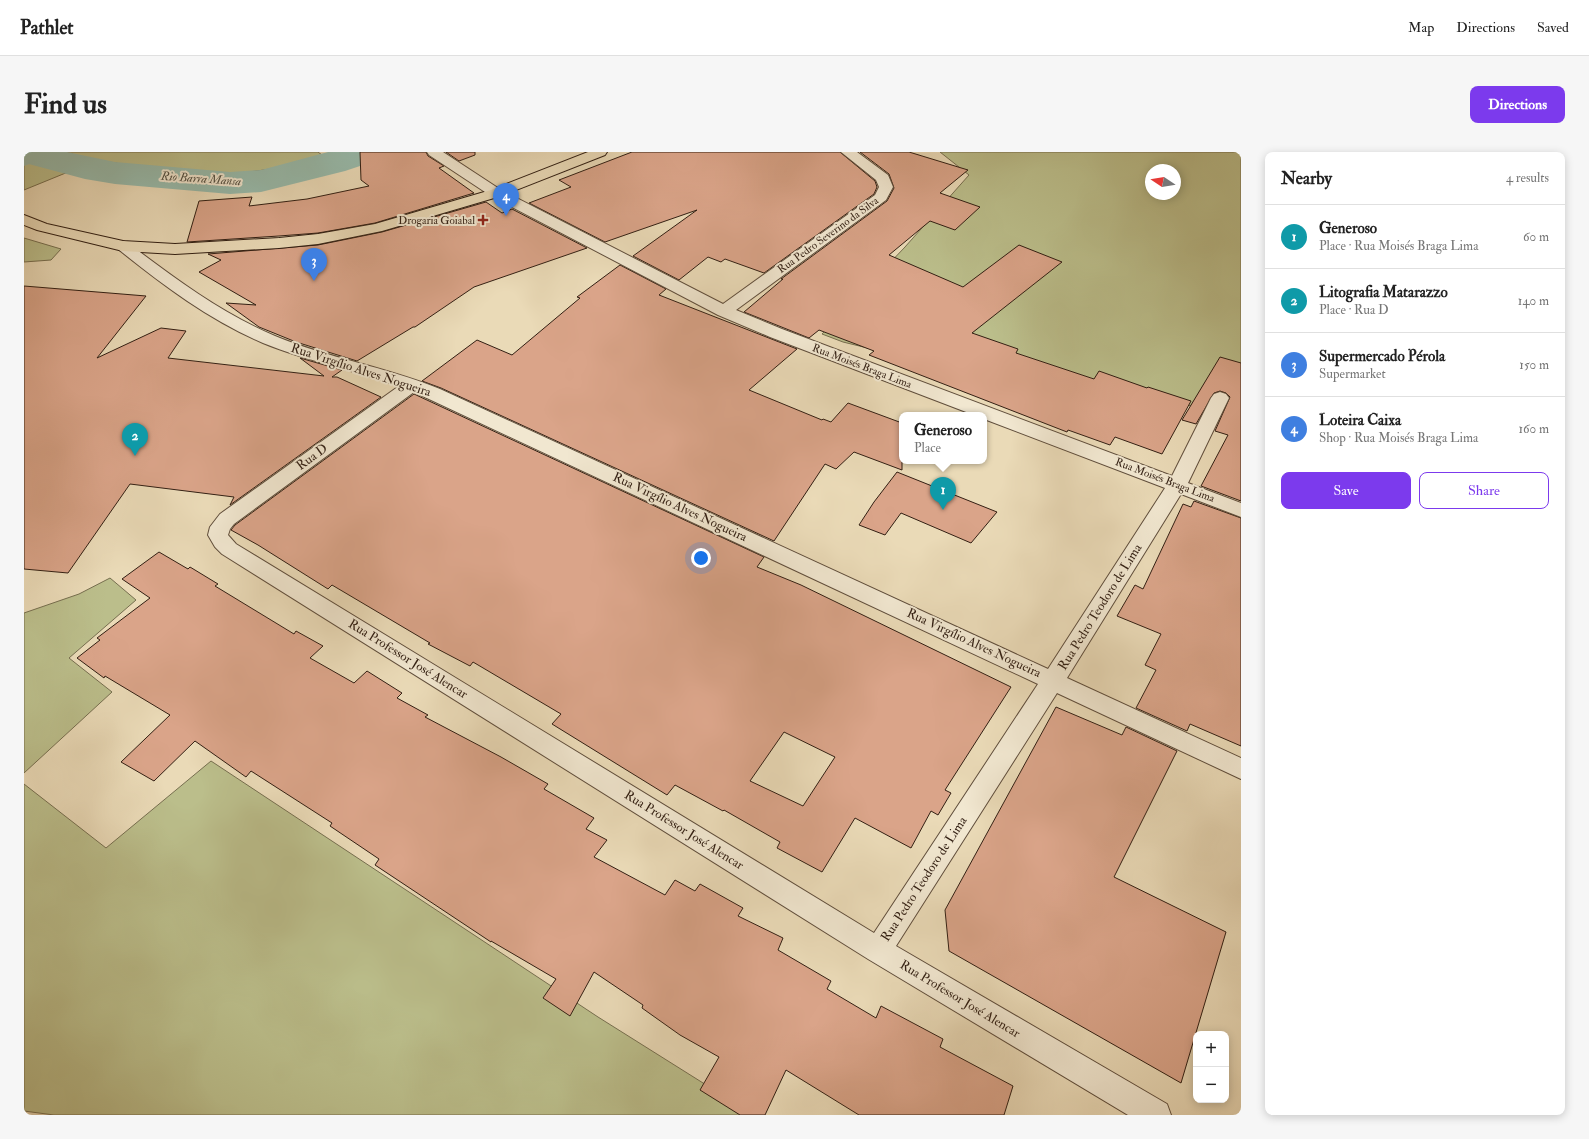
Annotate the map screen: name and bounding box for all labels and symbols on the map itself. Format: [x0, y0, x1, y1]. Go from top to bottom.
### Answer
north arrow [1145, 164, 1181, 200]
water label: Rio Barra Mansa [159, 169, 242, 189]
pin: 4 [493, 183, 519, 216]
street label: Rua Pedro Severino da Silva [775, 194, 881, 276]
place label: Drogaria Goiabal [398, 214, 475, 227]
marker: Drogaria Goiabal [478, 215, 488, 225]
pin: 3 [301, 248, 327, 281]
street label: Rua Virgílio Alves Nogueira [289, 340, 434, 400]
street label: Rua Moisés Braga Lima [810, 341, 914, 391]
pin: 2 [122, 423, 148, 456]
street label: Rua D [293, 440, 331, 474]
street label: Rua Moisés Braga Lima [1113, 455, 1217, 505]
street label: Rua Virgílio Alves Nogueira [610, 469, 750, 545]
pin: 1 [930, 477, 956, 510]
street label: Rua Pedro Teodoro de Lima [1055, 540, 1146, 673]
your location [691, 548, 711, 568]
street label: Rua Virgílio Alves Nogueira [904, 605, 1044, 681]
street label: Rua Professor José Alencar [345, 616, 471, 702]
street label: Rua Professor José Alencar [621, 787, 747, 873]
street label: Rua Pedro Teodoro de Lima [878, 813, 971, 945]
street label: Rua Professor José Alencar [897, 957, 1023, 1041]

